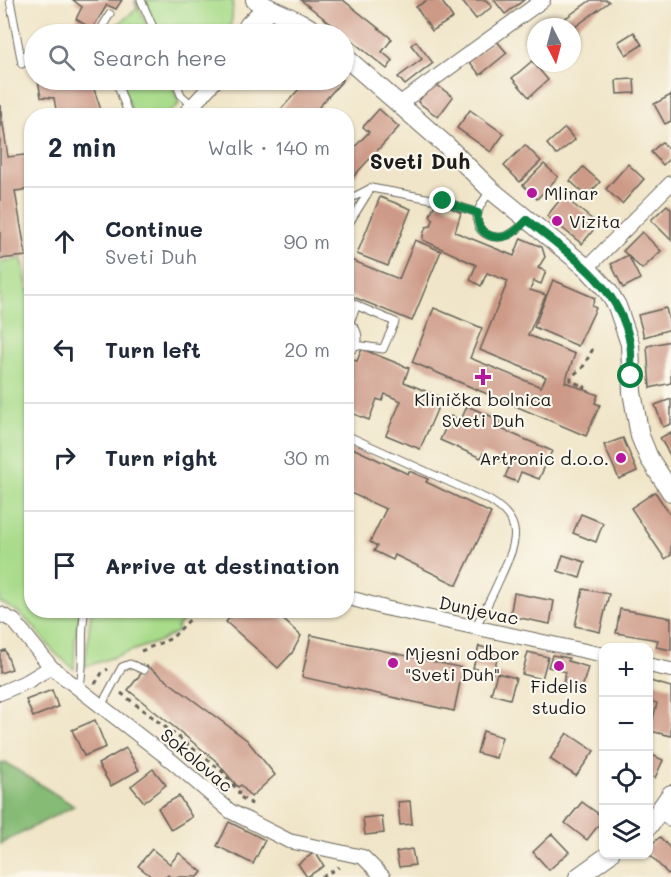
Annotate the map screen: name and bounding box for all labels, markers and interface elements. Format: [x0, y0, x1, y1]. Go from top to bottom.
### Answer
north arrow [527, 18, 581, 72]
search box [24, 24, 354, 90]
icon: search [45, 41, 78, 74]
text: Search here [93, 43, 227, 72]
text: 2 min [48, 130, 116, 164]
text: Walk · 140 m [207, 134, 330, 160]
district label: Sveti Duh [370, 147, 470, 174]
place label: Mlinar [544, 181, 599, 205]
marker: Mlinar [525, 186, 539, 200]
route end [429, 187, 455, 213]
place label: Vizita [569, 209, 621, 233]
text: Continue [105, 214, 203, 243]
marker: Vizita [550, 214, 564, 228]
icon: ahead [48, 225, 81, 258]
text: 90 m [284, 228, 330, 254]
text: Sveti Duh [105, 243, 197, 269]
icon: left [48, 333, 81, 366]
text: Turn left [105, 335, 201, 364]
text: 20 m [284, 336, 330, 362]
route start [617, 362, 643, 388]
marker: Klinička bolnica Sveti Duh [474, 368, 492, 386]
place label: Klinička bolnica Sveti Duh [414, 387, 552, 432]
icon: right [48, 441, 81, 474]
text: Turn right [105, 443, 217, 472]
text: 30 m [284, 444, 330, 470]
place label: Artronic d.o.o. [479, 446, 609, 470]
marker: Artronic d.o.o. [614, 451, 628, 465]
icon: arrive [48, 549, 81, 582]
text: Arrive at destination [105, 551, 340, 580]
street label: Dunjevac [437, 590, 521, 630]
place label: Mjesni odbor "Sveti Duh" [405, 641, 520, 686]
map controls [599, 643, 653, 859]
button: + [599, 643, 653, 697]
marker: Mjesni odbor "Sveti Duh" [386, 656, 400, 670]
marker: Fidelis studio [552, 659, 566, 673]
place label: Fidelis studio [531, 674, 587, 719]
button: − [599, 697, 653, 751]
street label: Sokolovac [156, 723, 238, 797]
button: locate [599, 751, 653, 805]
button: layers [599, 805, 653, 859]

